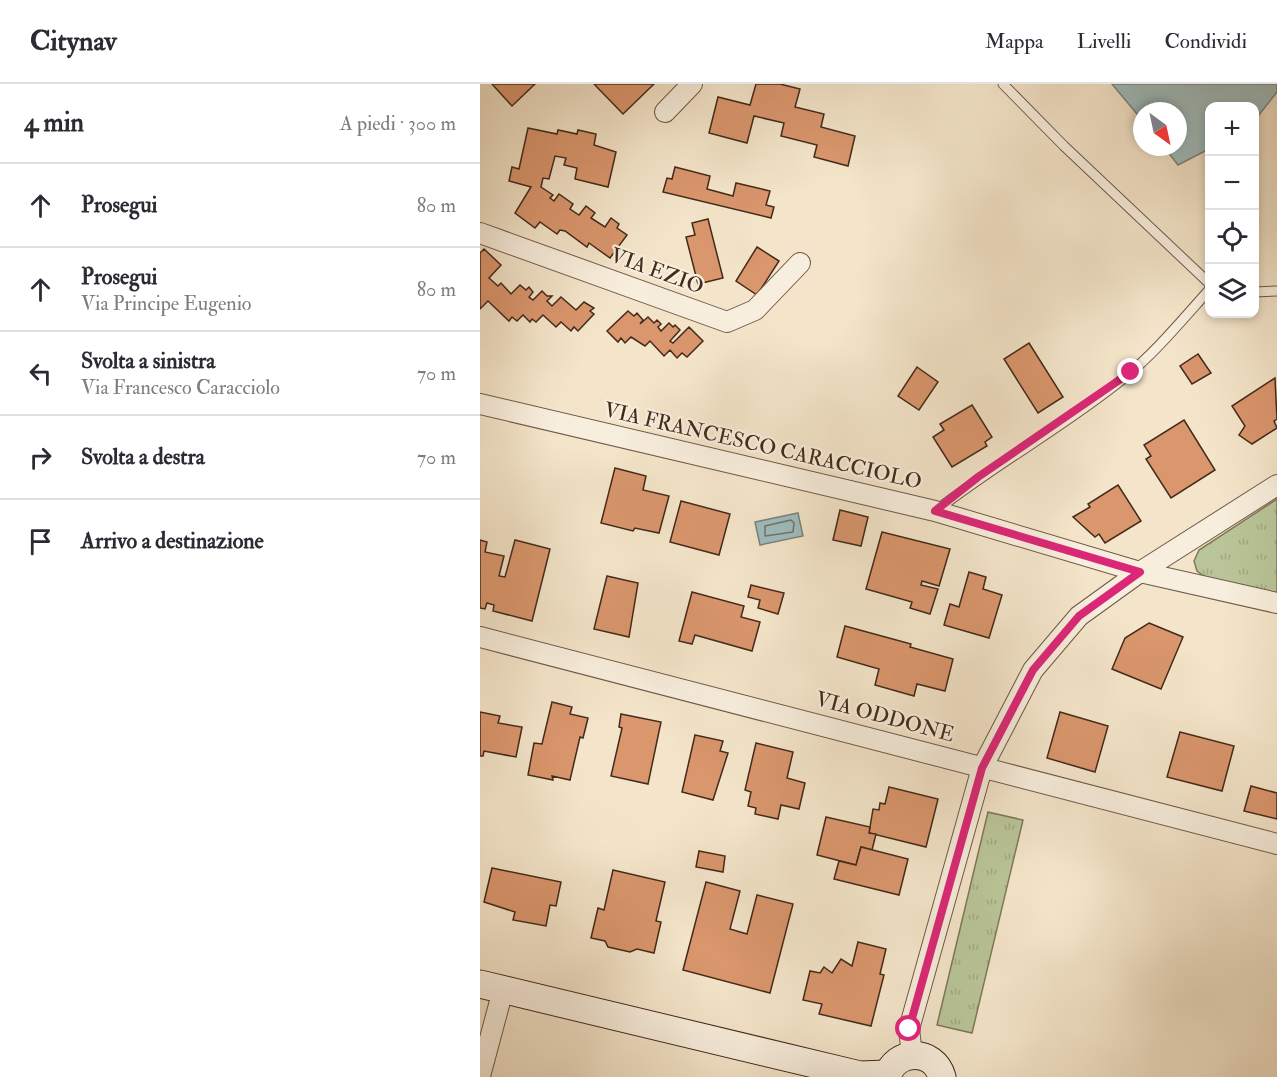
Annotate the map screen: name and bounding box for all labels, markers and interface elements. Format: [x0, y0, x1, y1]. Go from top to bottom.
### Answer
text: Citynav [30, 24, 117, 59]
text: Mappa [985, 28, 1044, 55]
text: Livelli [1077, 28, 1131, 55]
text: Condividi [1164, 28, 1247, 55]
north arrow [1133, 102, 1187, 156]
map controls [1205, 102, 1259, 318]
button: + [1205, 102, 1259, 156]
text: 4 min [24, 107, 84, 139]
text: A piedi · 300 m [340, 111, 456, 136]
button: − [1205, 156, 1259, 210]
icon: ahead [24, 189, 57, 222]
text: Prosegui [81, 191, 157, 219]
text: 80 m [417, 193, 456, 218]
button: locate [1205, 210, 1259, 264]
street label: VIA EZIO [607, 242, 707, 300]
text: Prosegui [81, 263, 157, 291]
button: layers [1205, 264, 1259, 318]
icon: ahead [24, 273, 57, 306]
text: 80 m [417, 277, 456, 302]
text: Via Principe Eugenio [81, 291, 252, 316]
text: Svolta a sinistra [81, 347, 215, 375]
icon: left [24, 357, 57, 390]
route end [1117, 358, 1143, 384]
text: 70 m [417, 361, 456, 386]
text: Via Francesco Caracciolo [81, 375, 280, 400]
street label: VIA FRANCESCO CARACCIOLO [601, 396, 925, 496]
icon: right [24, 441, 57, 474]
text: Svolta a destra [81, 443, 205, 471]
text: 70 m [417, 445, 456, 470]
icon: arrive [24, 525, 57, 558]
text: Arrivo a destinazione [81, 527, 264, 555]
street label: VIA ODDONE [813, 686, 957, 748]
route start [895, 1015, 921, 1041]

